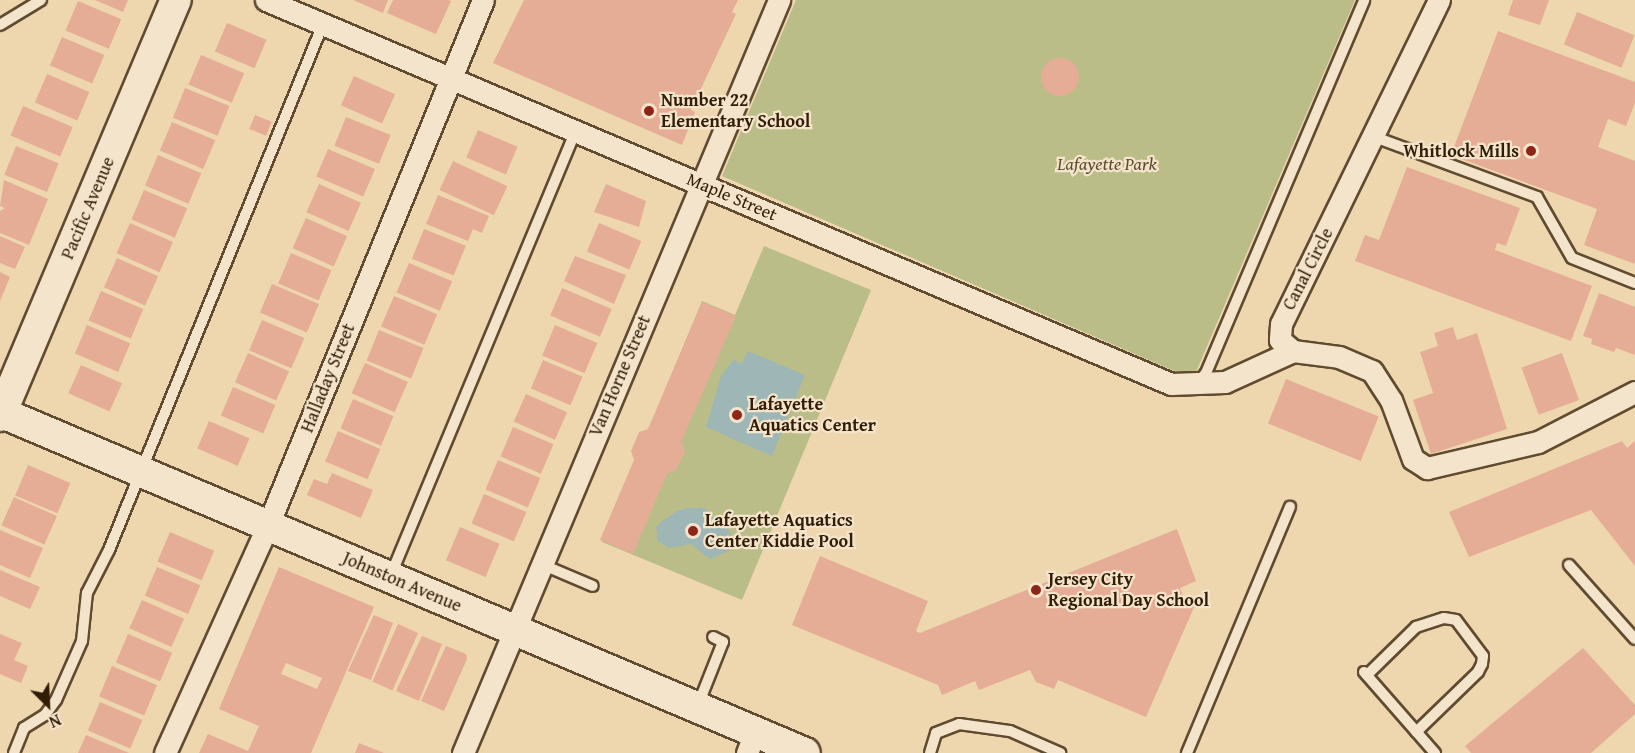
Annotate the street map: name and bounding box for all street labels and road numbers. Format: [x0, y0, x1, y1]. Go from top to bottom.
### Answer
street label: Pacific Avenue [57, 153, 119, 263]
street label: Maple Street [684, 168, 780, 226]
street label: Canal Circle [1278, 224, 1338, 314]
street label: Van Horne Street [585, 312, 655, 440]
street label: Halladay Street [296, 320, 360, 436]
street label: Johnston Avenue [339, 547, 465, 617]

